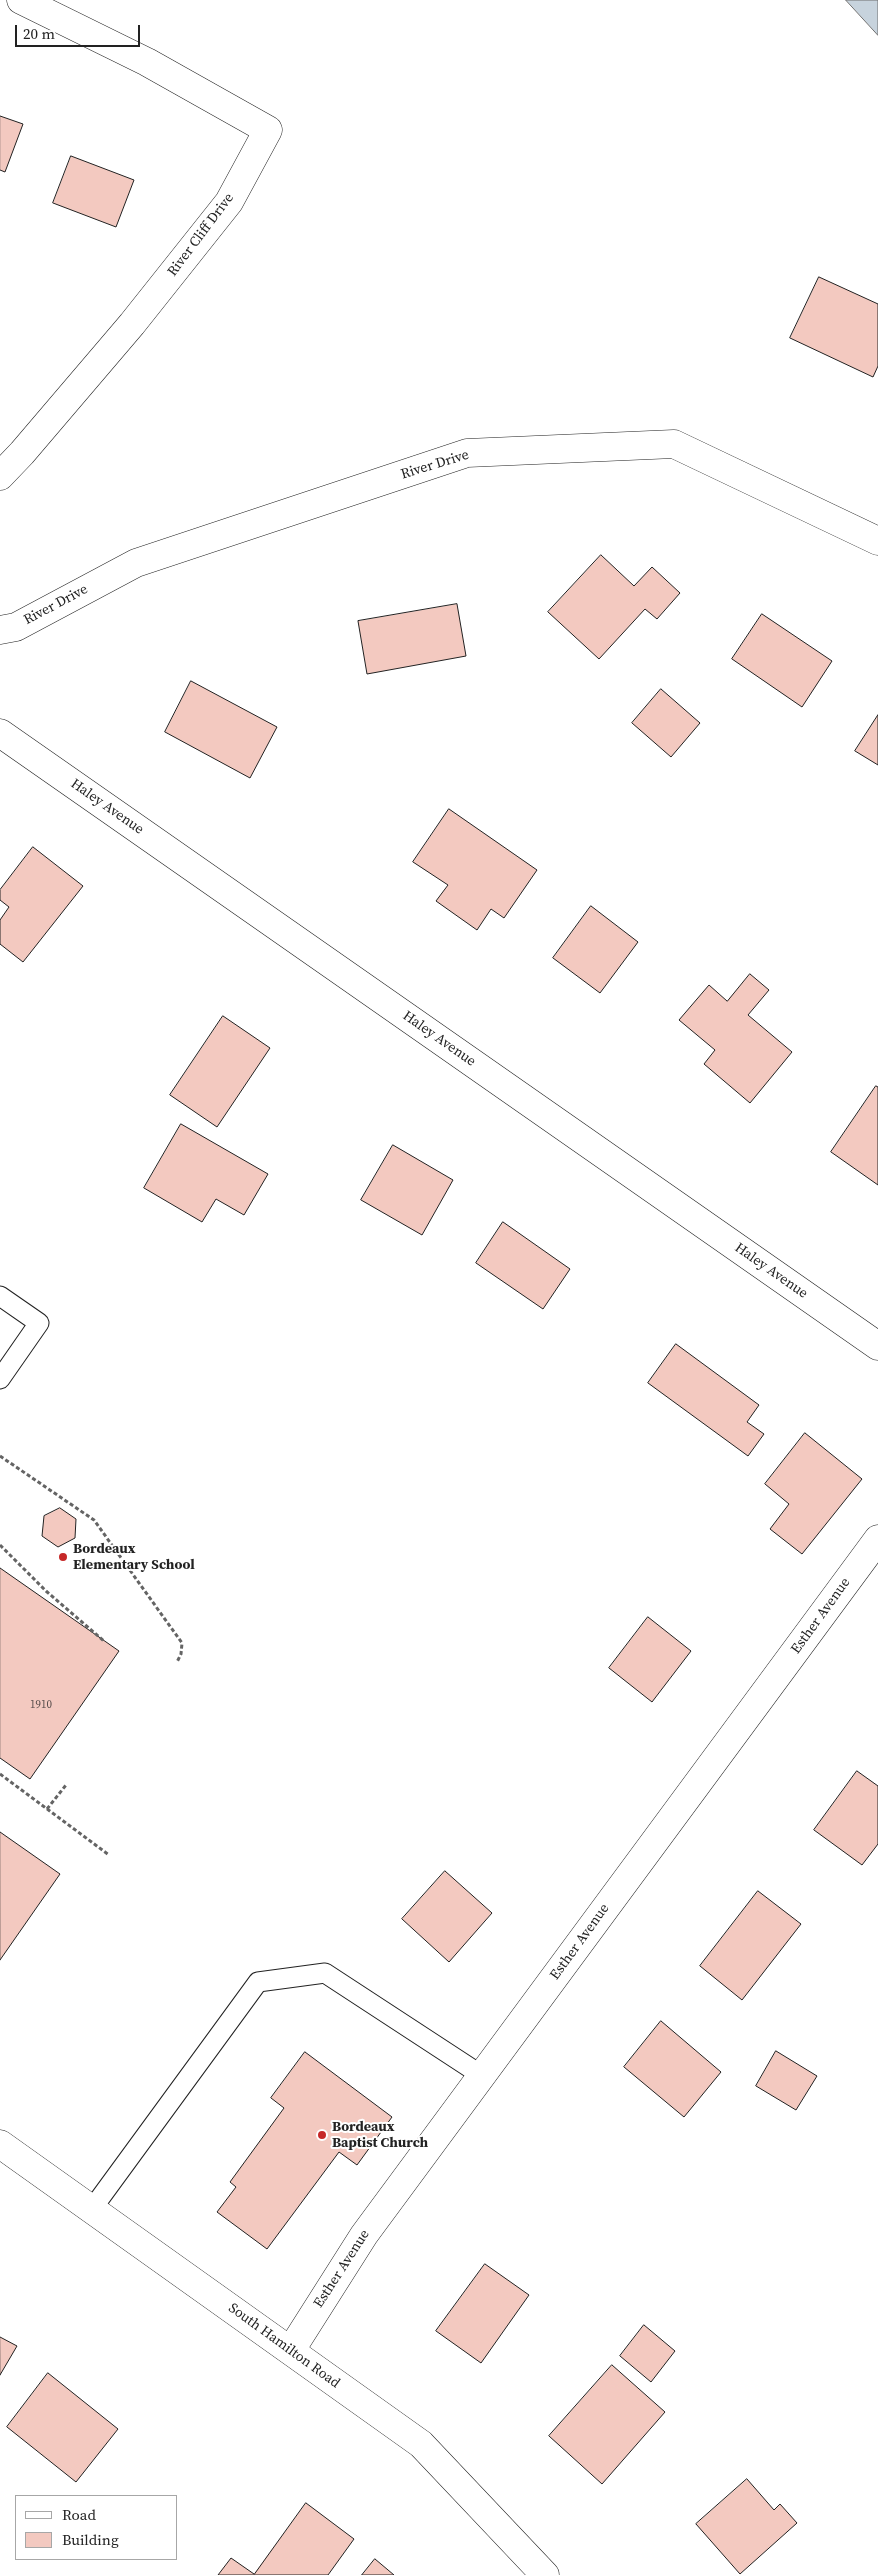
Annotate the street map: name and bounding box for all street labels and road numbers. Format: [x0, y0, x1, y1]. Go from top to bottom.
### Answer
street label: River Cliff Drive [164, 190, 238, 280]
street label: River Drive [399, 447, 471, 483]
street label: River Drive [21, 581, 91, 629]
street label: Haley Avenue [67, 776, 147, 838]
street label: Haley Avenue [399, 1008, 479, 1070]
street label: Haley Avenue [731, 1240, 811, 1302]
street label: Esther Avenue [788, 1575, 854, 1657]
street label: Esther Avenue [547, 1901, 613, 1983]
street label: Esther Avenue [311, 2227, 373, 2311]
street label: South Hamilton Road [225, 2300, 343, 2392]

